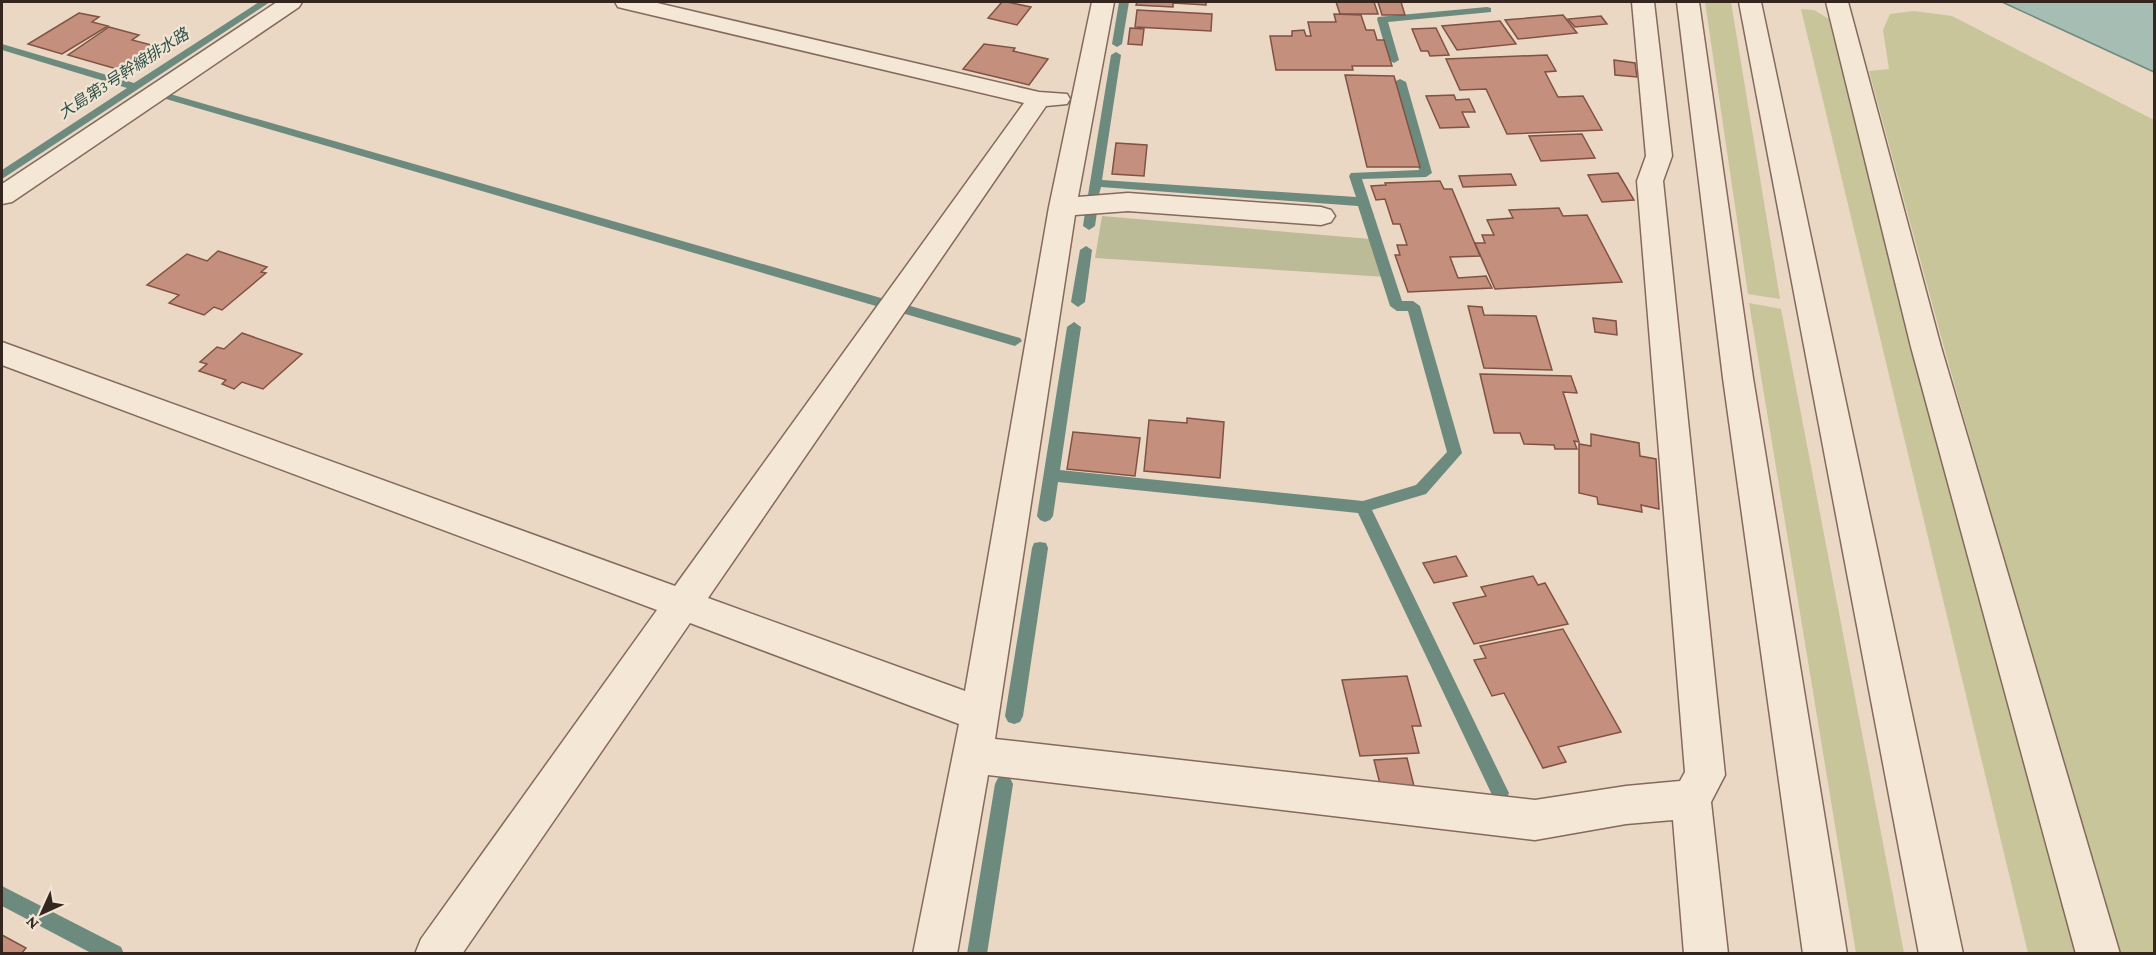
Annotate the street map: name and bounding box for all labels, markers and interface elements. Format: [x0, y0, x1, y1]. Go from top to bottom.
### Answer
water label: 大島第3号幹線排水路 [55, 24, 193, 122]
north arrow [12, 883, 72, 943]
text: N [22, 913, 42, 933]

